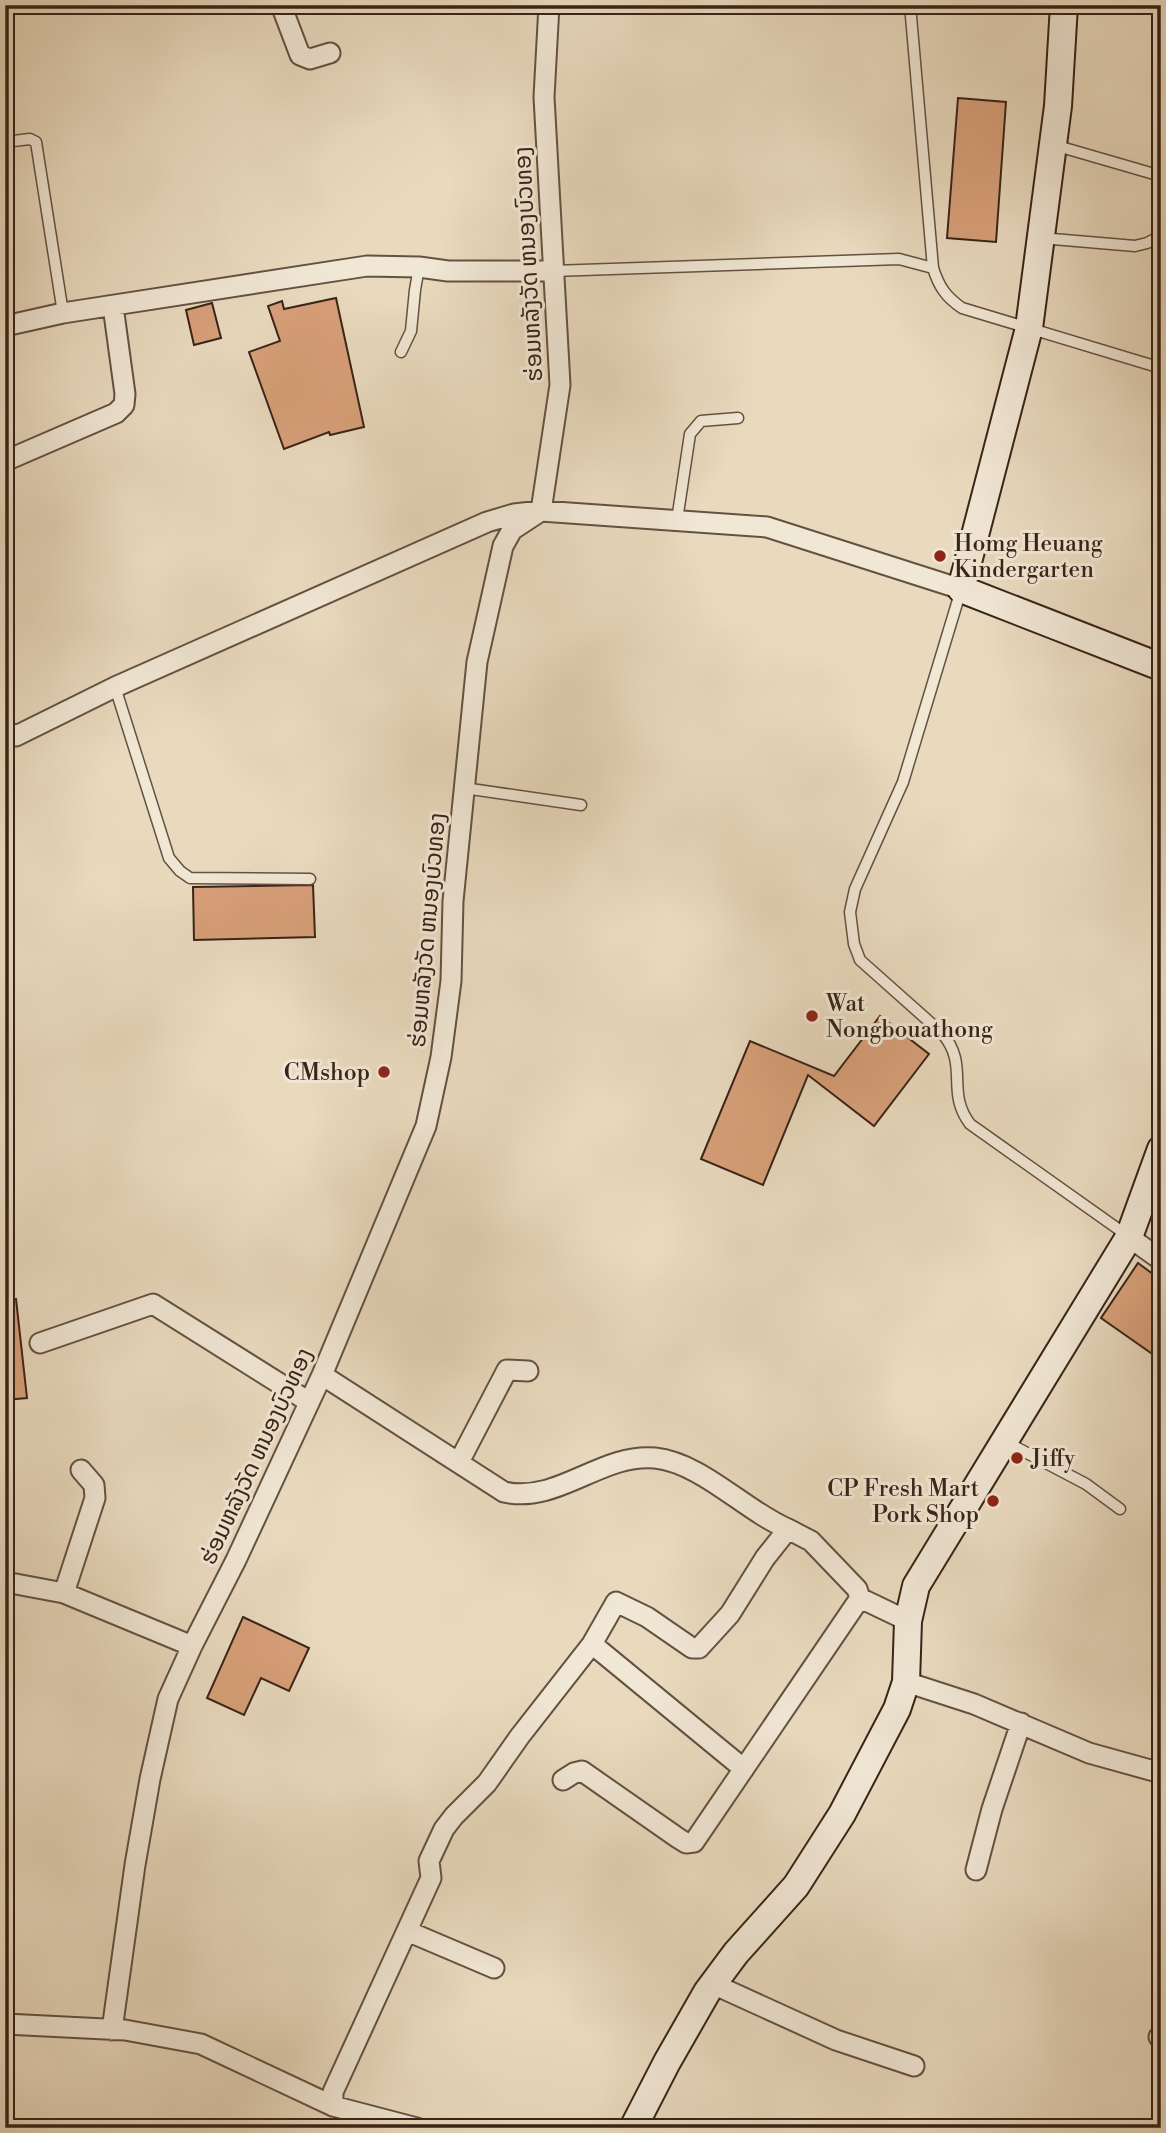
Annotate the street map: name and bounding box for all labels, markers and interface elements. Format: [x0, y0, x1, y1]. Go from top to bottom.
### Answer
street label: ຮ່ອມຫລັງວັດ ຫນອງບົວທອງ [509, 146, 549, 382]
place label: Homg Heuang Kindergarten [954, 530, 1103, 584]
marker: Homg Heuang Kindergarten [932, 548, 948, 564]
street label: ຮ່ອມຫລັງວັດ ຫນອງບົວທອງ [404, 812, 452, 1049]
place label: Wat Nongbouathong [825, 990, 993, 1044]
marker: Wat Nongbouathong [804, 1008, 820, 1024]
place label: CMshop [284, 1059, 370, 1087]
marker: CMshop [376, 1064, 392, 1080]
street label: ຮ່ອມຫລັງວັດ ຫນອງບົວທອງ [194, 1344, 319, 1569]
place label: Jiffy [1030, 1445, 1076, 1473]
marker: Jiffy [1009, 1450, 1025, 1466]
place label: CP Fresh Mart Pork Shop [827, 1475, 979, 1529]
marker: CP Fresh Mart Pork Shop [985, 1493, 1001, 1509]

